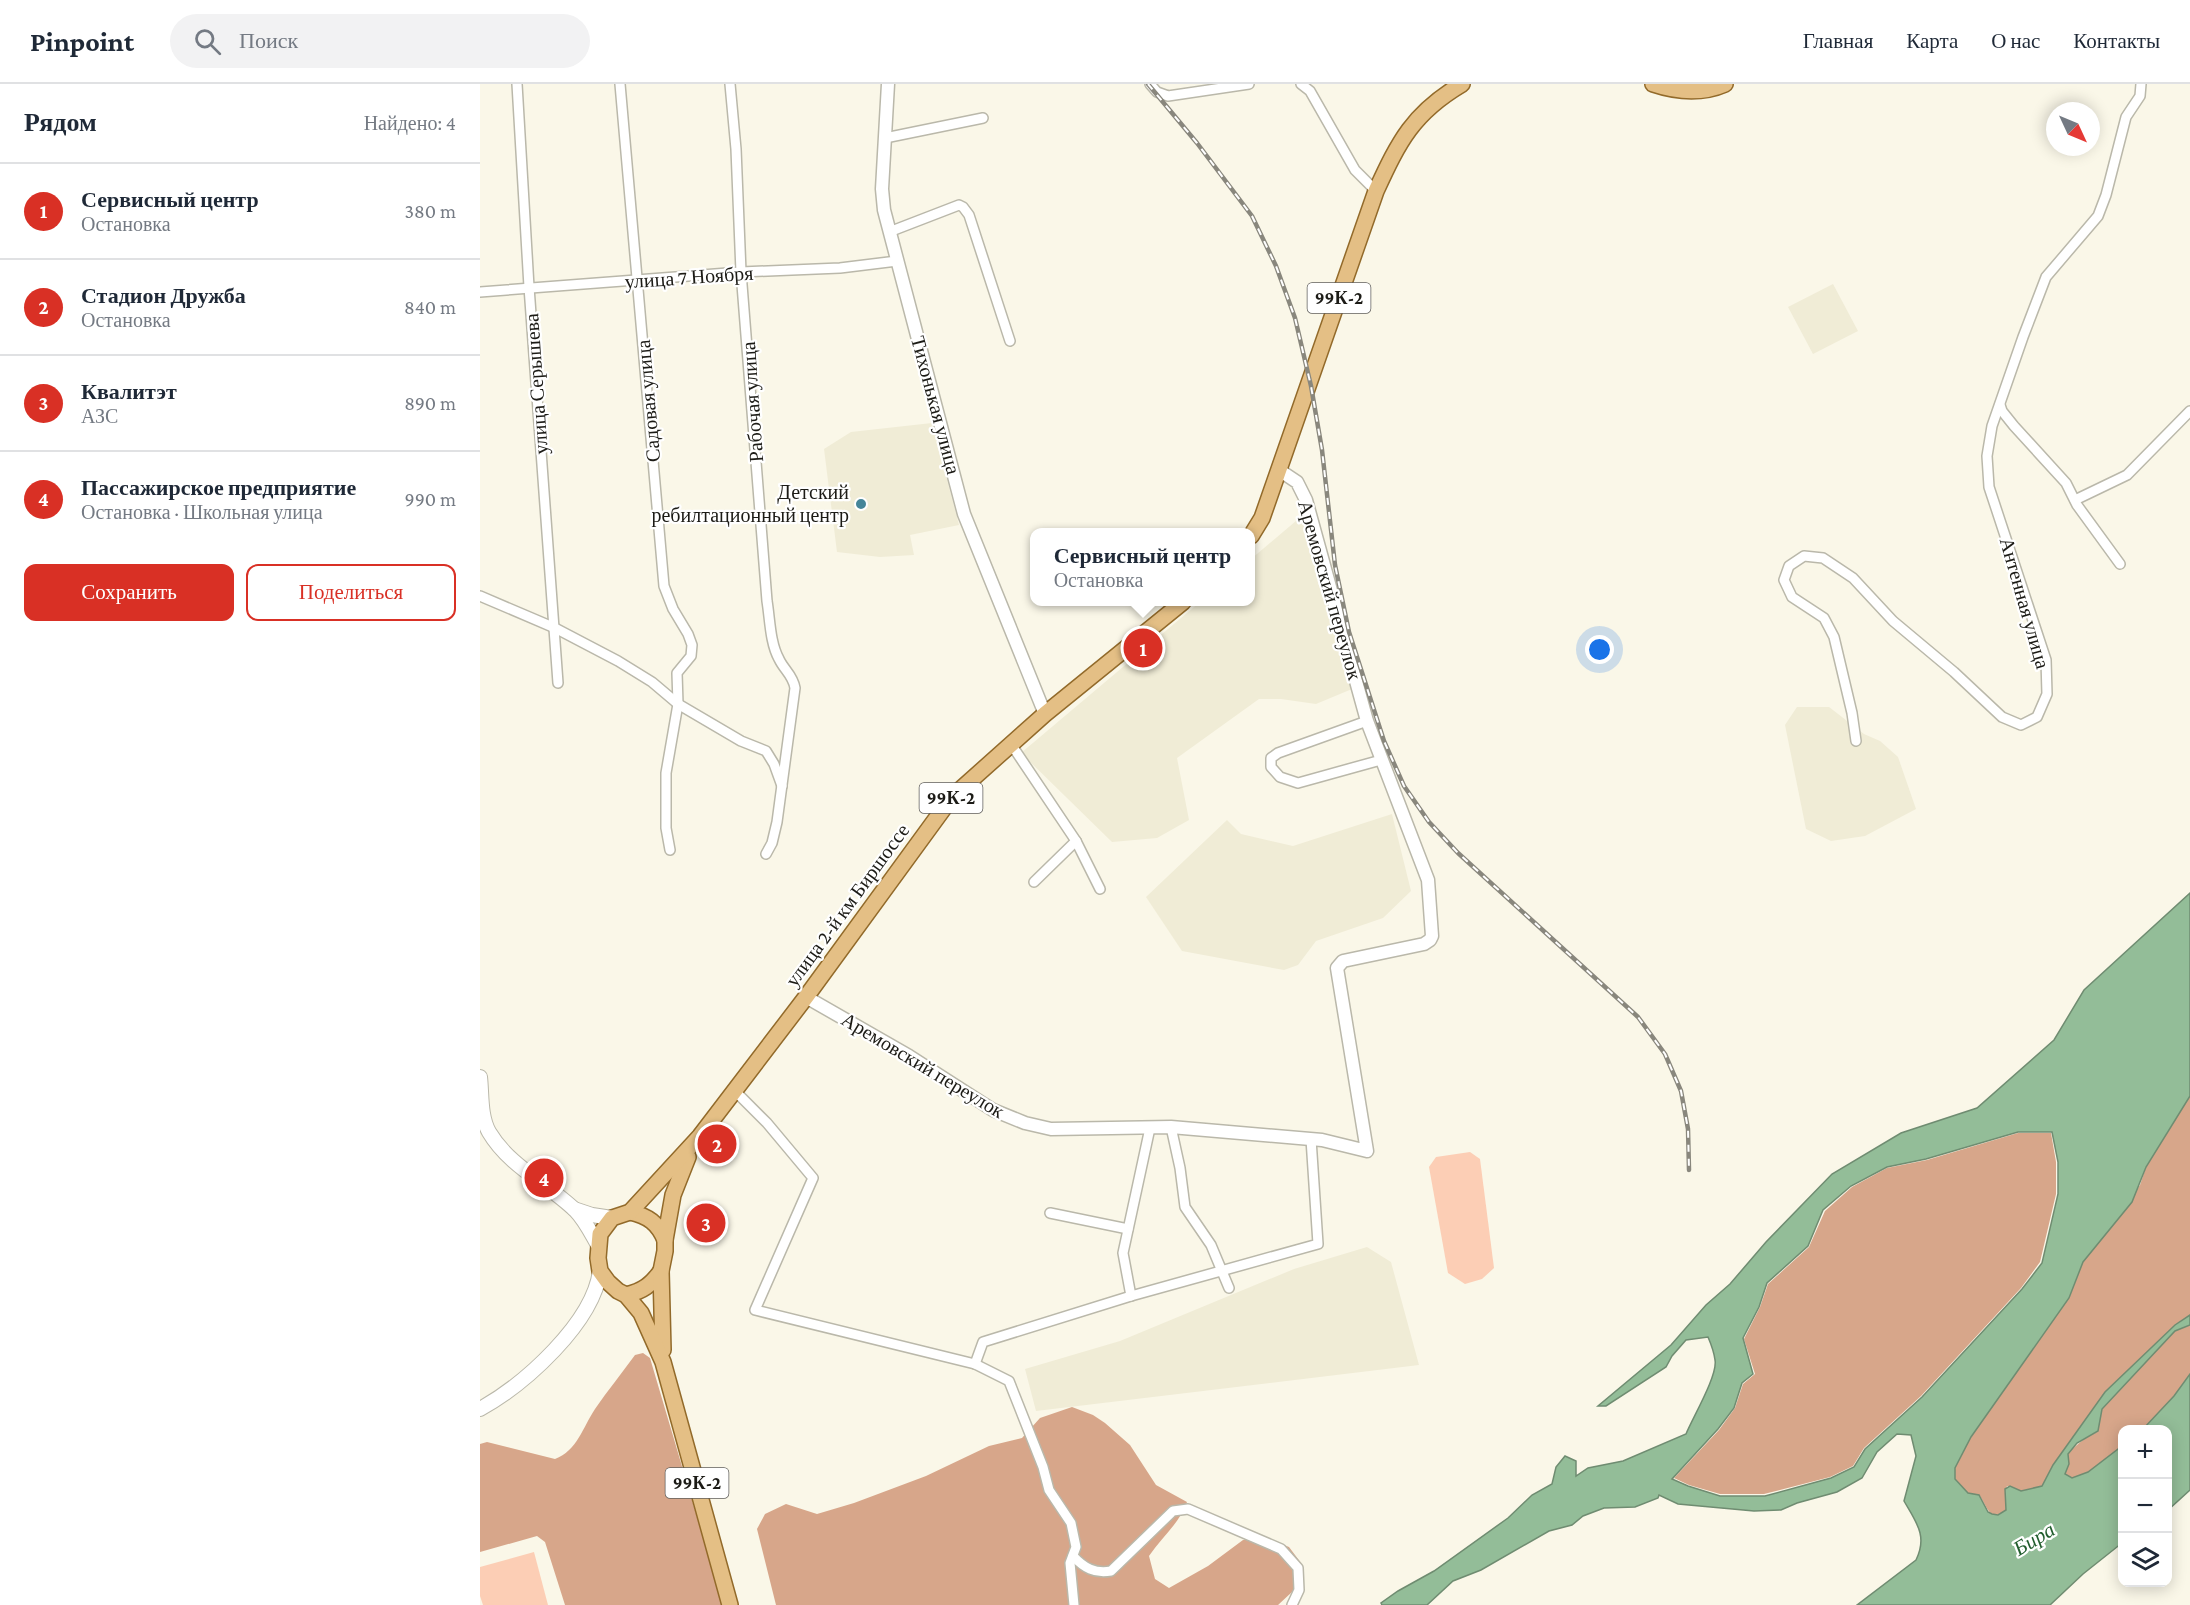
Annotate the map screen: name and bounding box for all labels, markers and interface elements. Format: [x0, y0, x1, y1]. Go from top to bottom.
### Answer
search box [170, 14, 590, 68]
icon: search [191, 25, 224, 58]
text: Pinpoint [30, 26, 134, 57]
text: Поиск [239, 28, 298, 53]
text: Главная [1803, 29, 1873, 53]
text: Карта [1906, 29, 1958, 53]
text: О нас [1991, 29, 2040, 53]
text: Контакты [2073, 29, 2160, 53]
north arrow [2046, 102, 2100, 156]
text: Рядом [24, 108, 97, 137]
text: Найдено: 4 [364, 112, 456, 134]
text: Сервисный центр [81, 187, 259, 212]
text: 1 [40, 200, 47, 222]
text: 380 m [405, 200, 456, 222]
text: Остановка [81, 213, 171, 235]
street label: улица 7 Ноября [624, 262, 754, 293]
text: Стадион Дружба [81, 283, 246, 308]
road number: 99К-2 [1308, 283, 1370, 313]
text: 2 [38, 296, 49, 318]
text: 840 m [404, 296, 456, 318]
text: Остановка [81, 309, 171, 331]
street label: улица Серышева [520, 313, 553, 455]
street label: Тихонькая улица [906, 334, 965, 477]
street label: Садовая улица [632, 339, 665, 463]
street label: Рабочая улица [737, 341, 768, 463]
text: Квалитэт [81, 379, 177, 404]
text: 3 [39, 392, 48, 414]
text: 890 m [404, 392, 456, 414]
text: АЗС [81, 405, 118, 427]
text: Пассажирское предприятие [81, 475, 356, 500]
place label: Детский ребилтационный центр [651, 481, 849, 527]
text: 4 [38, 488, 49, 510]
text: 990 m [405, 488, 456, 510]
marker: Детский ребилтационный центр [854, 497, 868, 511]
street label: Аремовский переулок [1293, 498, 1366, 683]
text: Остановка · Школьная улица [81, 501, 323, 523]
popup [1030, 528, 1255, 606]
street label: Антенная улица [1995, 535, 2054, 671]
text: Сервисный центр [1054, 543, 1231, 568]
button: Сохранить [24, 564, 234, 621]
button: Поделиться [246, 564, 456, 621]
text: Остановка [1054, 569, 1143, 591]
pin: 1 [1124, 626, 1162, 670]
your location [1585, 635, 1614, 664]
road number: 99К-2 [920, 783, 982, 813]
street label: улица 2-й км Биршоссе [781, 819, 914, 991]
street label: Аремовский переулок [837, 1008, 1009, 1123]
pin: 2 [698, 1122, 736, 1166]
pin: 4 [524, 1156, 564, 1200]
pin: 3 [686, 1200, 726, 1246]
map controls [2118, 1425, 2172, 1587]
button: + [2118, 1425, 2172, 1479]
road number: 99К-2 [666, 1468, 728, 1498]
button: − [2118, 1479, 2172, 1533]
water label: Бира [2008, 1517, 2059, 1561]
button: layers [2118, 1533, 2172, 1587]

